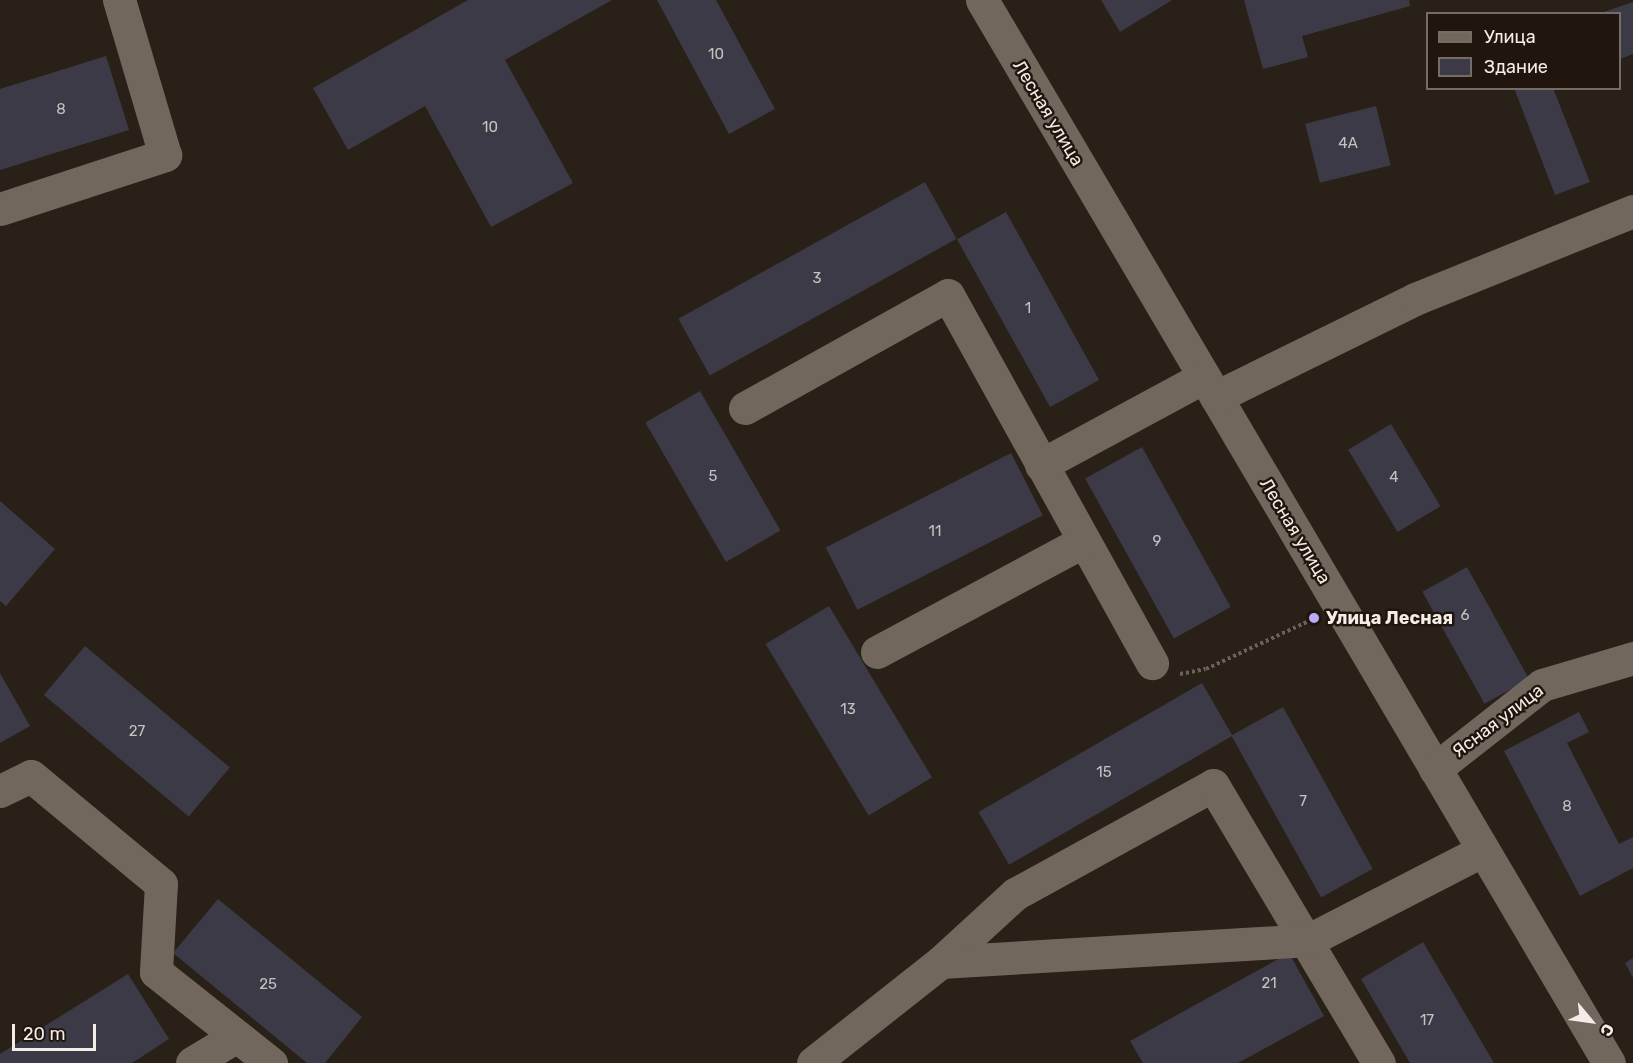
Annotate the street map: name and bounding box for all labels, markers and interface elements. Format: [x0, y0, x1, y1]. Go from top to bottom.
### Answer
legend [1426, 12, 1621, 90]
text: Улица [1484, 26, 1536, 48]
house number: 10 [708, 46, 724, 64]
street label: Лесная улица [1008, 56, 1088, 170]
text: Здание [1484, 56, 1548, 78]
house number: 8 [56, 101, 66, 119]
house number: 10 [482, 119, 498, 137]
house number: 4А [1338, 135, 1358, 153]
house number: 3 [812, 270, 822, 288]
house number: 1 [1025, 300, 1031, 318]
house number: 5 [709, 468, 717, 486]
house number: 4 [1389, 469, 1399, 487]
street label: Лесная улица [1255, 474, 1335, 588]
house number: 11 [929, 523, 941, 541]
house number: 9 [1153, 533, 1161, 551]
place label: Улица Лесная [1326, 607, 1453, 629]
house number: 6 [1460, 607, 1470, 625]
marker: Улица Лесная [1307, 611, 1321, 625]
street label: Ясная улица [1448, 680, 1548, 762]
house number: 13 [840, 701, 856, 719]
house number: 27 [129, 723, 145, 741]
house number: 15 [1096, 764, 1112, 782]
house number: 7 [1299, 793, 1307, 811]
house number: 8 [1562, 798, 1572, 816]
house number: 21 [1261, 975, 1277, 993]
house number: 25 [259, 976, 277, 994]
north arrow [1561, 991, 1621, 1051]
scale bar [15, 1012, 99, 1050]
house number: 17 [1420, 1012, 1434, 1030]
text: С [1596, 1020, 1618, 1039]
text: 20 m [23, 1023, 65, 1045]

